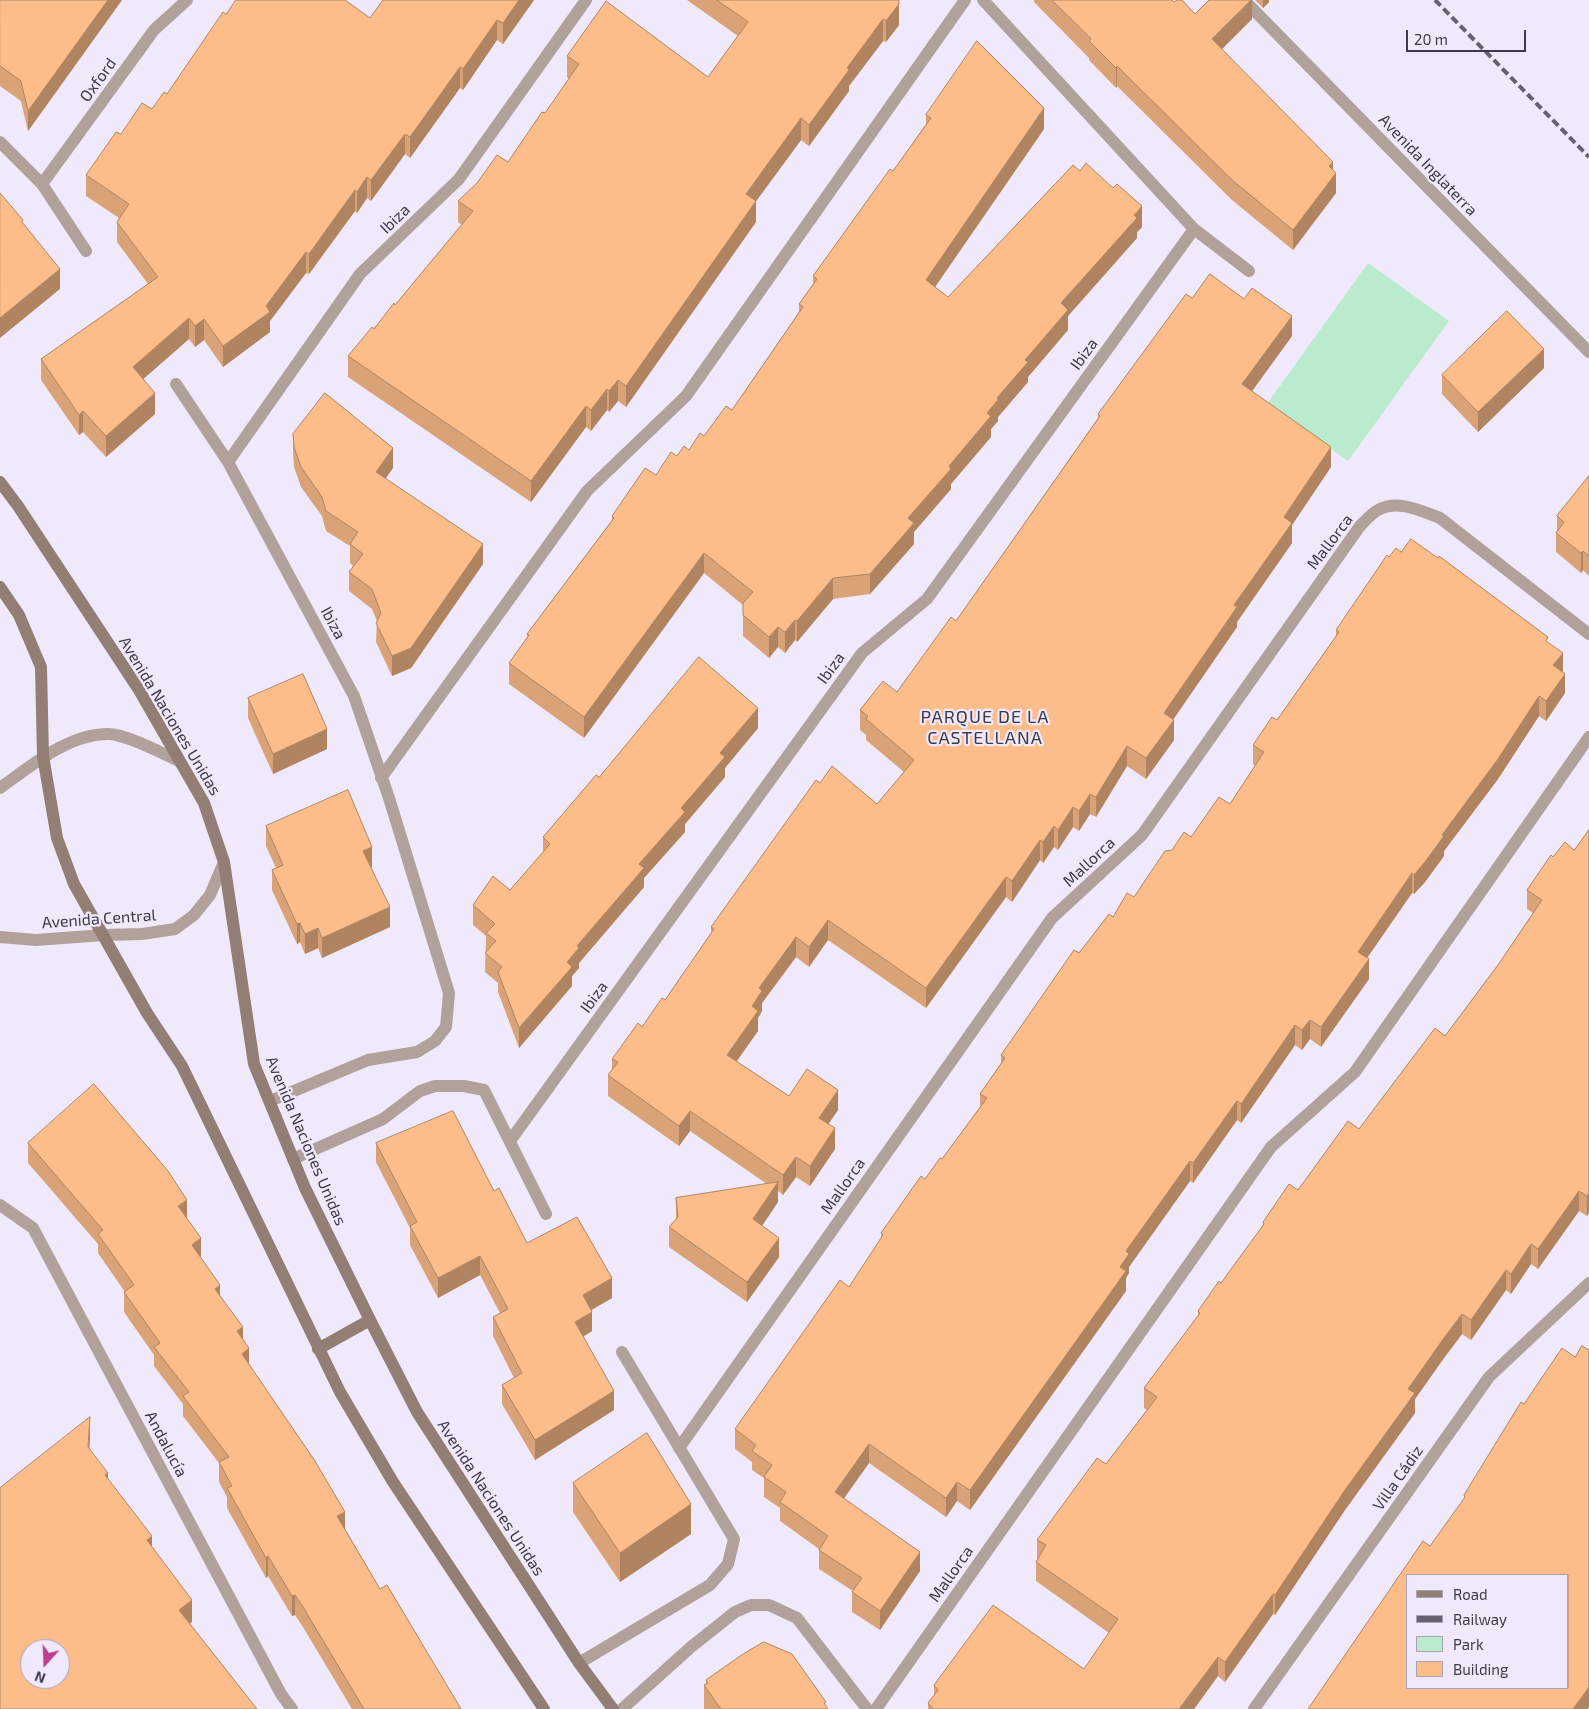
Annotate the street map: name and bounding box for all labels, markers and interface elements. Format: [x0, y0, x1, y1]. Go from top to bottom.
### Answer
scale bar [1409, 20, 1529, 52]
text: 20 m [1414, 30, 1448, 48]
street label: Oxford [76, 54, 120, 106]
street label: Avenida Inglaterra [1375, 110, 1481, 220]
street label: Ibiza [376, 200, 414, 238]
street label: Ibiza [1066, 335, 1102, 373]
street label: Mallorca [1303, 511, 1357, 573]
street label: Ibiza [316, 603, 350, 643]
street label: Avenida Naciones Unidas [115, 633, 225, 799]
street label: Ibiza [813, 649, 849, 687]
district label: PARQUE DE LA CASTELLANA [919, 706, 1051, 749]
street label: Mallorca [1059, 833, 1119, 891]
street label: Avenida Central [41, 905, 157, 933]
street label: Ibiza [576, 978, 612, 1016]
street label: Avenida Naciones Unidas [262, 1054, 350, 1228]
street label: Mallorca [817, 1154, 869, 1218]
street label: Andalucía [141, 1408, 191, 1480]
street label: Avenida Naciones Unidas [433, 1416, 549, 1580]
street label: Villa Cádiz [1369, 1442, 1427, 1514]
street label: Mallorca [925, 1542, 977, 1606]
legend [1406, 1574, 1569, 1689]
text: Road [1453, 1585, 1488, 1603]
text: Railway [1453, 1610, 1507, 1628]
text: Park [1453, 1635, 1484, 1653]
north arrow [20, 1639, 70, 1689]
text: Building [1453, 1660, 1508, 1678]
text: N [32, 1668, 48, 1687]

